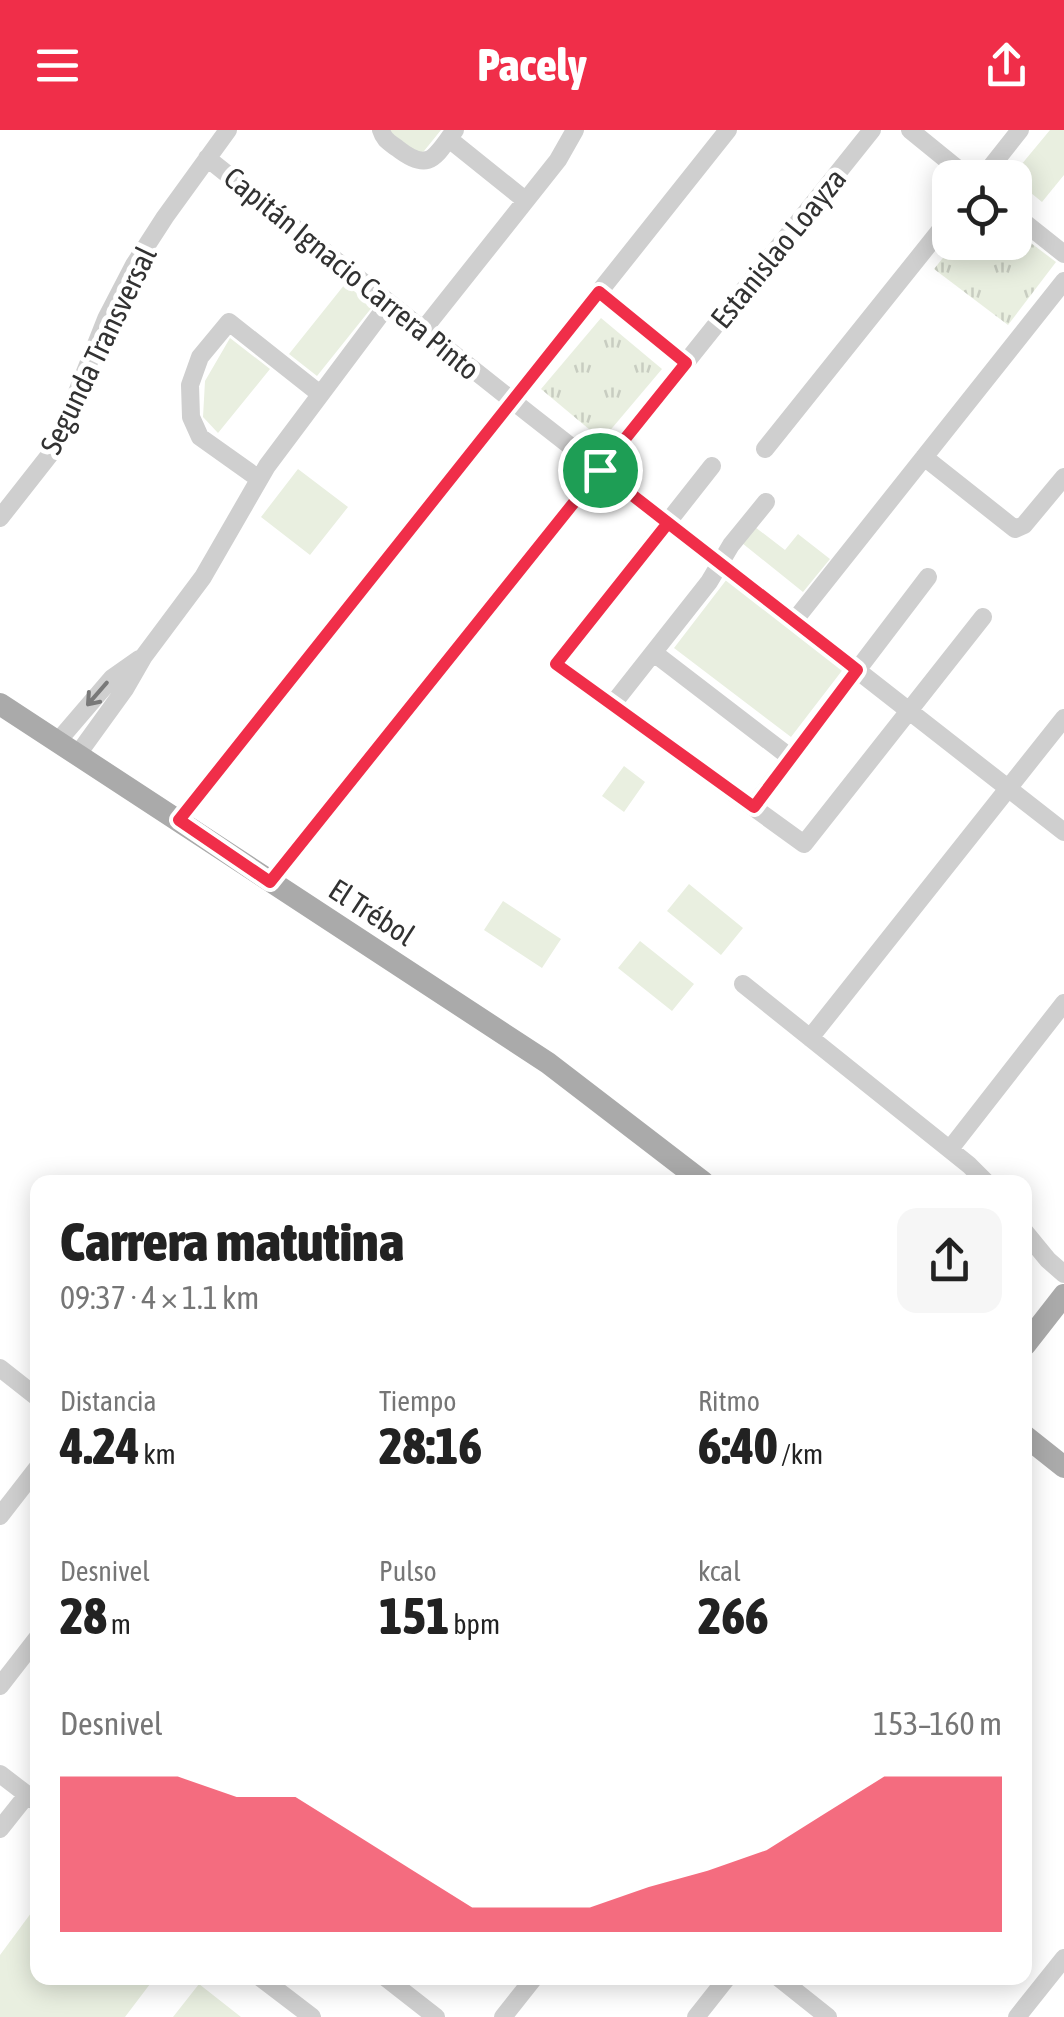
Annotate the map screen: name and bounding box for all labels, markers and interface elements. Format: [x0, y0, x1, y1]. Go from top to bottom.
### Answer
icon: menu [30, 38, 85, 93]
icon: share [979, 38, 1034, 93]
text: Pacely [477, 39, 587, 91]
street label: Capitán Ignacio Carrera Pinto [218, 160, 486, 386]
map controls [932, 160, 1032, 260]
button: locate [932, 160, 1032, 260]
street label: Estanislao Loayza [703, 162, 853, 334]
street label: Segunda Transversal [33, 241, 163, 459]
pin [558, 428, 643, 513]
icon: arrive [573, 443, 628, 498]
one-way arrow [87, 681, 109, 707]
street label: El Trébol [323, 872, 421, 952]
button: share [897, 1208, 1002, 1313]
text: Carrera matutina [60, 1210, 404, 1273]
text: 09:37 · 4 × 1.1 km [60, 1279, 259, 1316]
text: Distancia [60, 1385, 157, 1417]
text: Tiempo [379, 1385, 456, 1417]
text: Ritmo [698, 1385, 760, 1417]
text: 4.24 [60, 1417, 139, 1475]
text: 28:16 [379, 1417, 482, 1475]
text: 6:40 [698, 1417, 777, 1475]
text: km [139, 1438, 176, 1470]
text: /km [777, 1438, 823, 1470]
text: Desnivel [60, 1555, 150, 1587]
text: Pulso [379, 1555, 437, 1587]
text: kcal [698, 1555, 741, 1587]
text: 28 [60, 1587, 107, 1645]
text: 151 [379, 1587, 450, 1645]
text: 266 [698, 1587, 769, 1645]
text: m [107, 1608, 131, 1640]
text: bpm [450, 1608, 500, 1640]
text: Desnivel [60, 1705, 163, 1742]
text: 153–160 m [873, 1705, 1002, 1742]

